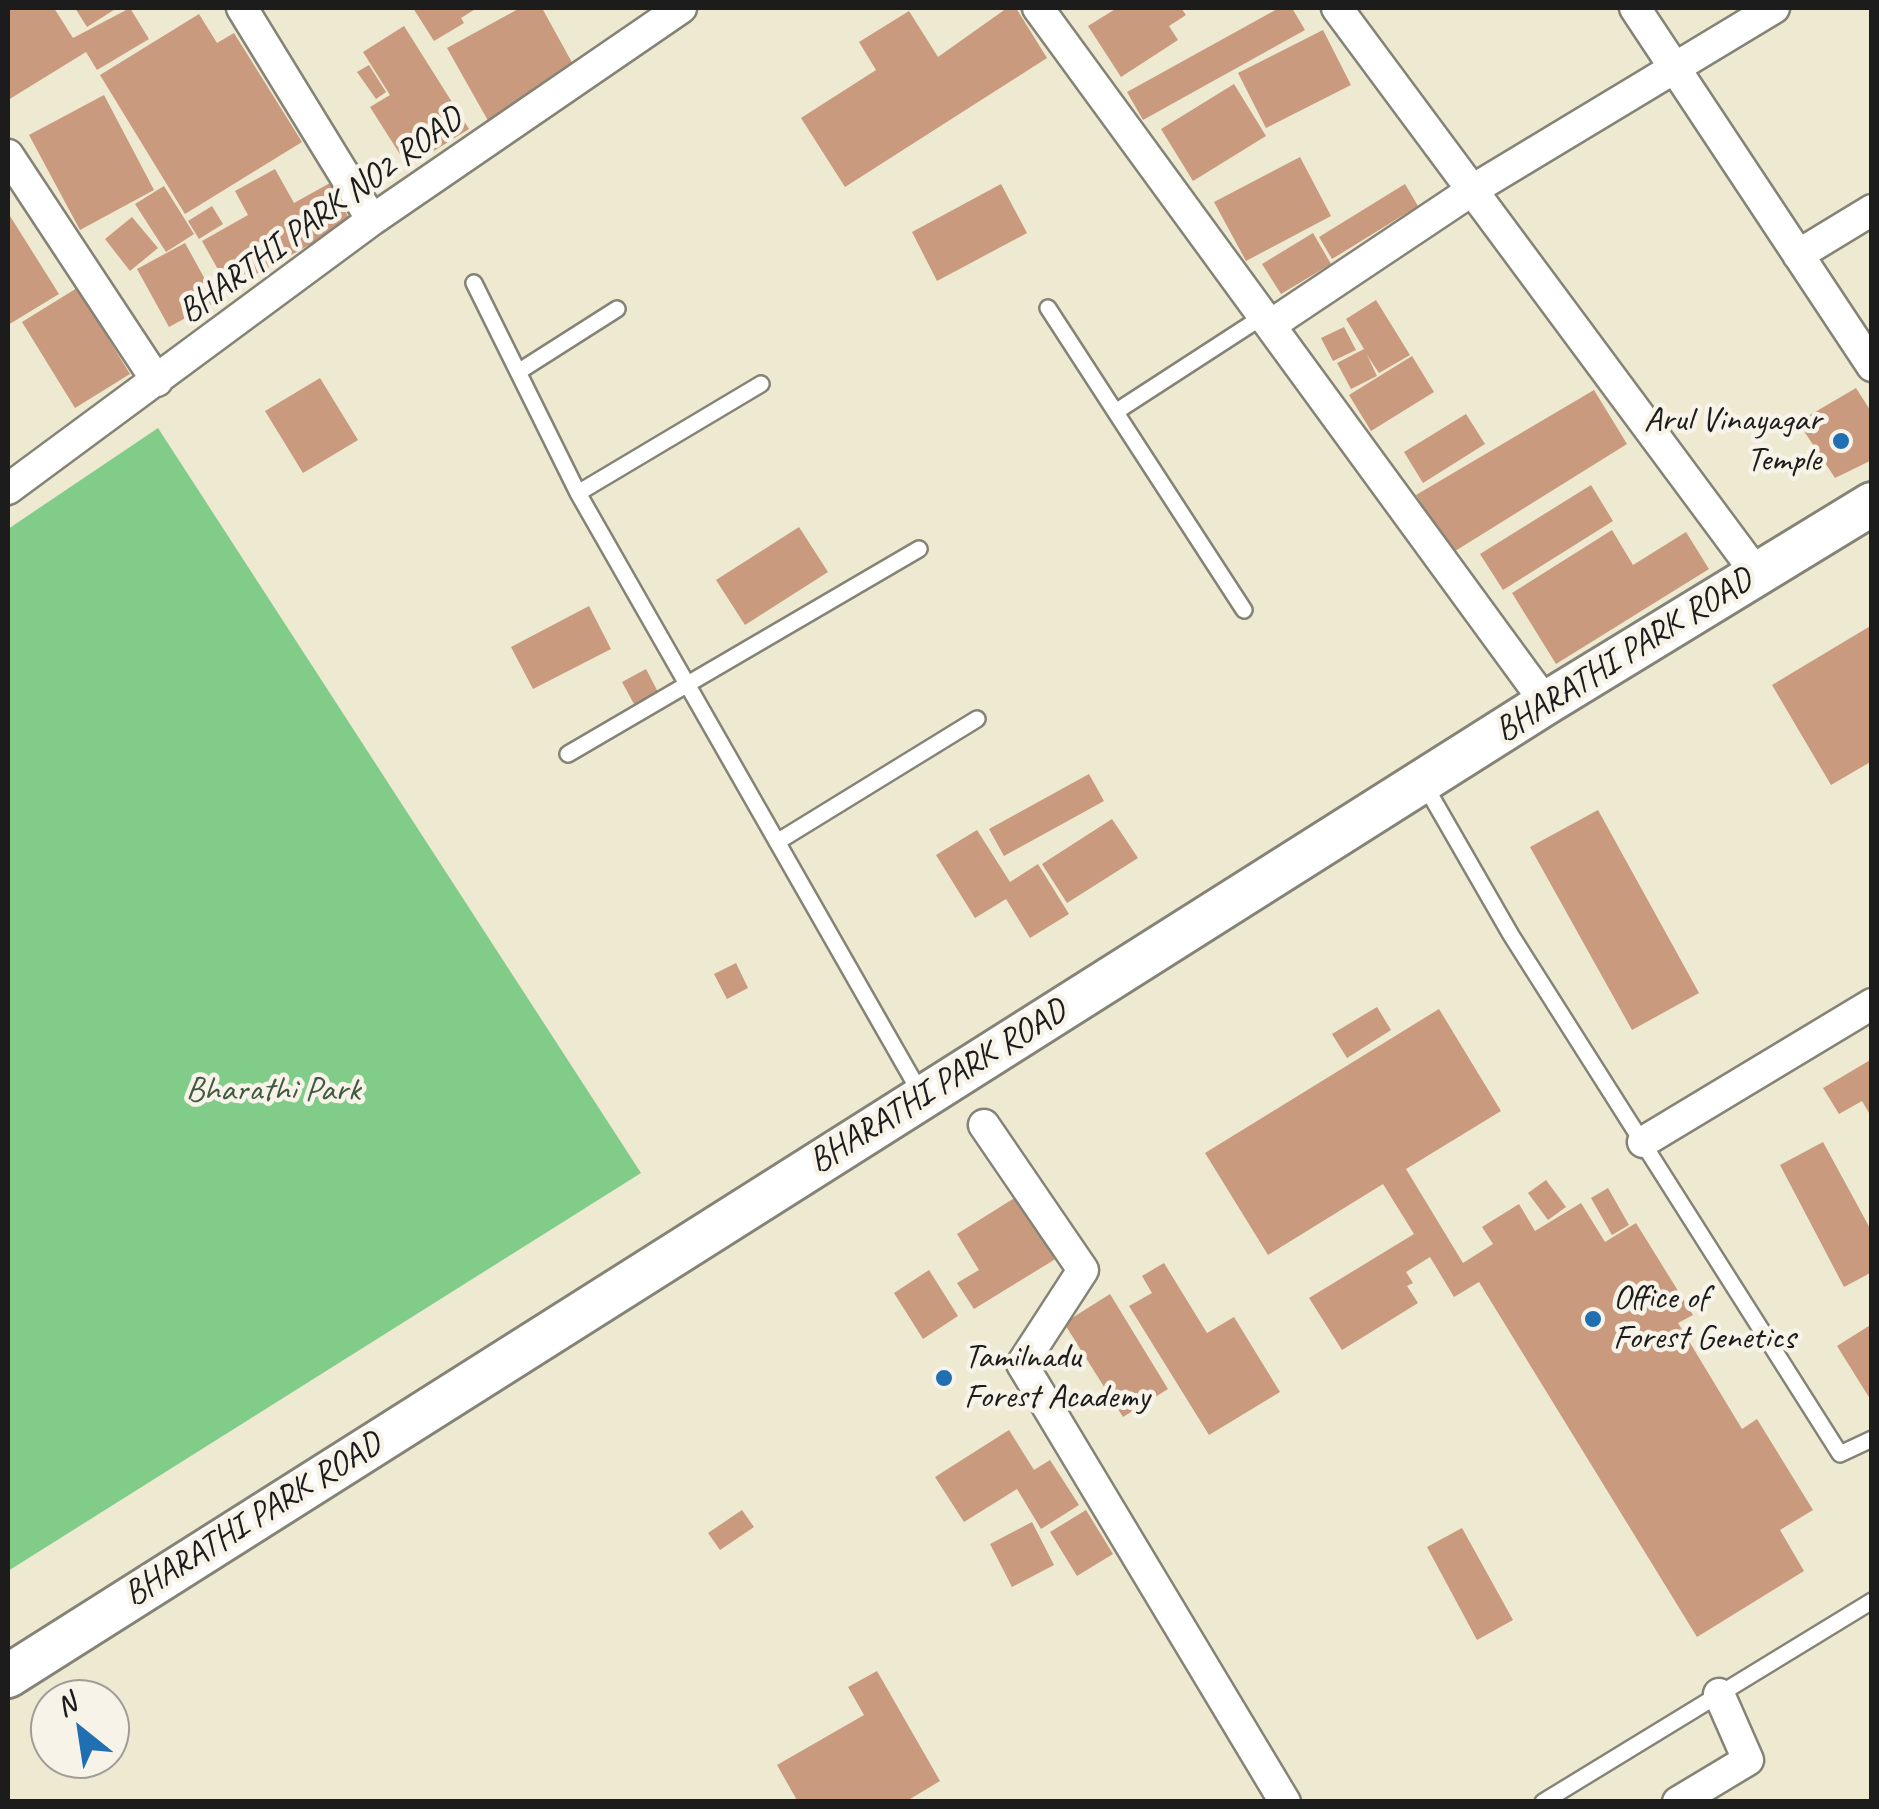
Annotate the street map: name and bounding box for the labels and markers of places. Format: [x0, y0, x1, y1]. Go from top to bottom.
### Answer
place label: Arul Vinayagar Temple [1644, 400, 1821, 482]
marker: Arul Vinayagar Temple [1830, 430, 1852, 452]
place label: Office of Forest Genetics [1613, 1278, 1795, 1360]
marker: Office of Forest Genetics [1582, 1308, 1604, 1330]
place label: Tamilnadu Forest Academy [964, 1337, 1149, 1419]
marker: Tamilnadu Forest Academy [933, 1367, 955, 1389]

